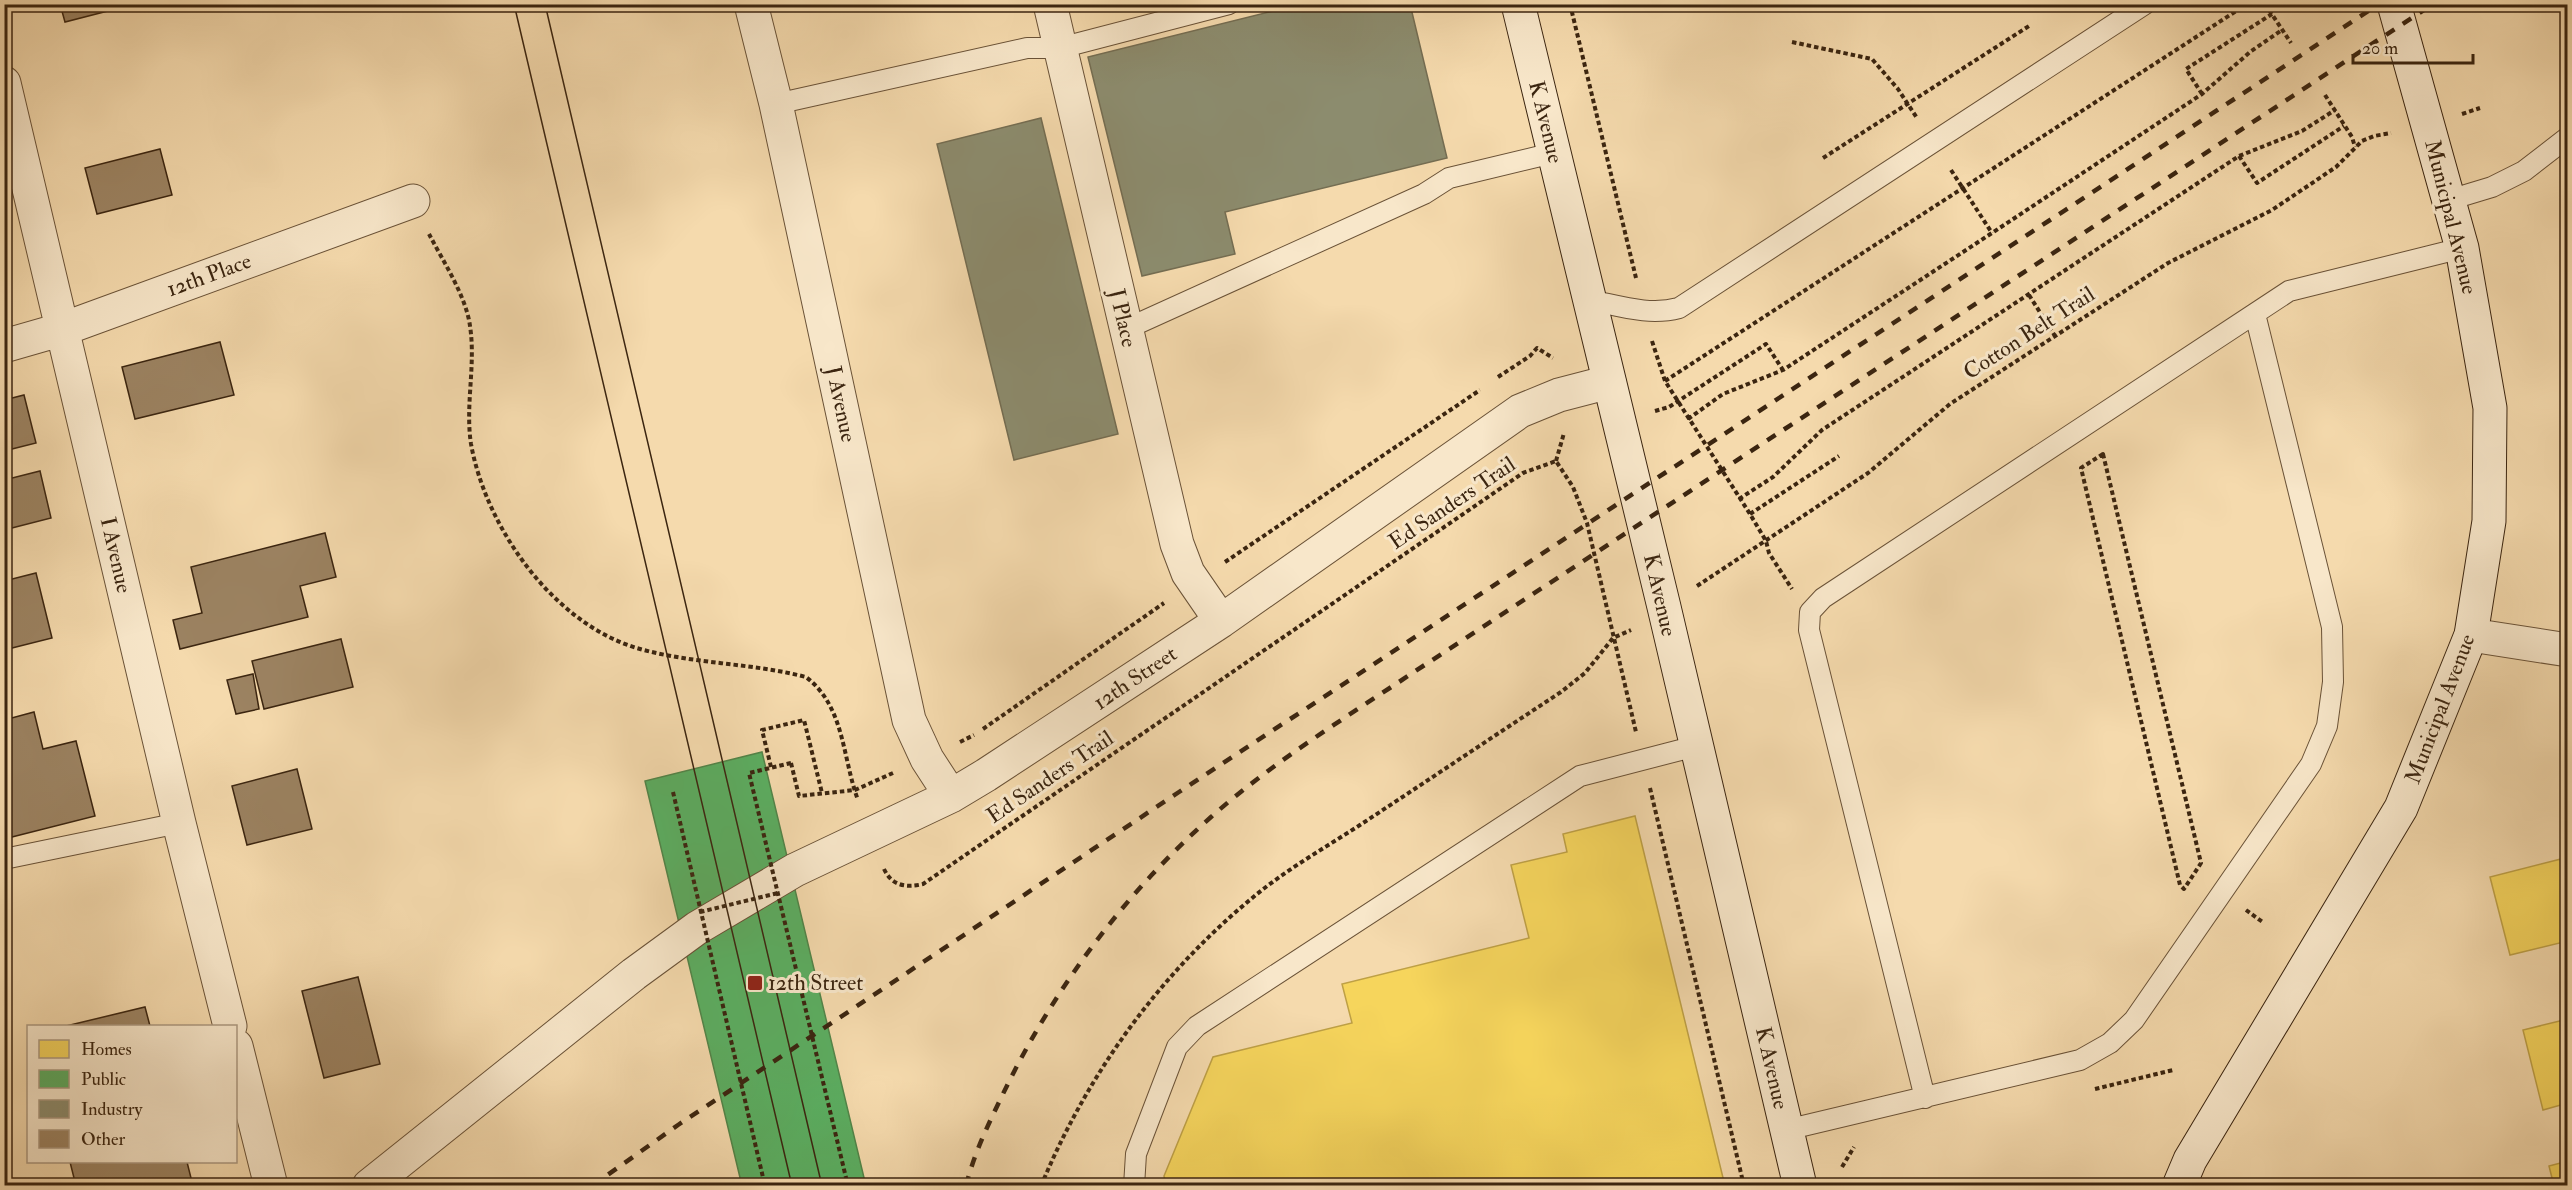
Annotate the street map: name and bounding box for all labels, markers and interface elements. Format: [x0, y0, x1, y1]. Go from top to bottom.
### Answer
scale bar [2353, 27, 2473, 65]
text: 20 m [2362, 37, 2398, 60]
street label: K Avenue [1522, 78, 1570, 166]
street label: Municipal Avenue [2417, 137, 2484, 297]
street label: 12th Place [163, 247, 255, 303]
street label: Cotton Belt Trail [1958, 280, 2100, 386]
street label: J Place [1102, 285, 1143, 350]
street label: J Avenue [819, 362, 863, 445]
street label: Ed Sanders Trail [1383, 450, 1521, 556]
street label: I Avenue [94, 514, 138, 596]
street label: K Avenue [1637, 551, 1683, 639]
street label: Municipal Avenue [2399, 630, 2482, 788]
street label: 12th Street [1088, 640, 1182, 716]
street label: Ed Sanders Trail [981, 724, 1119, 830]
place label: 12th Street [768, 969, 863, 997]
marker: 12th Street [746, 974, 764, 992]
street label: K Avenue [1749, 1024, 1795, 1112]
legend [27, 1025, 237, 1163]
text: Homes [81, 1038, 132, 1061]
text: Public [81, 1068, 126, 1091]
text: Industry [81, 1098, 143, 1121]
text: Other [81, 1128, 125, 1151]

